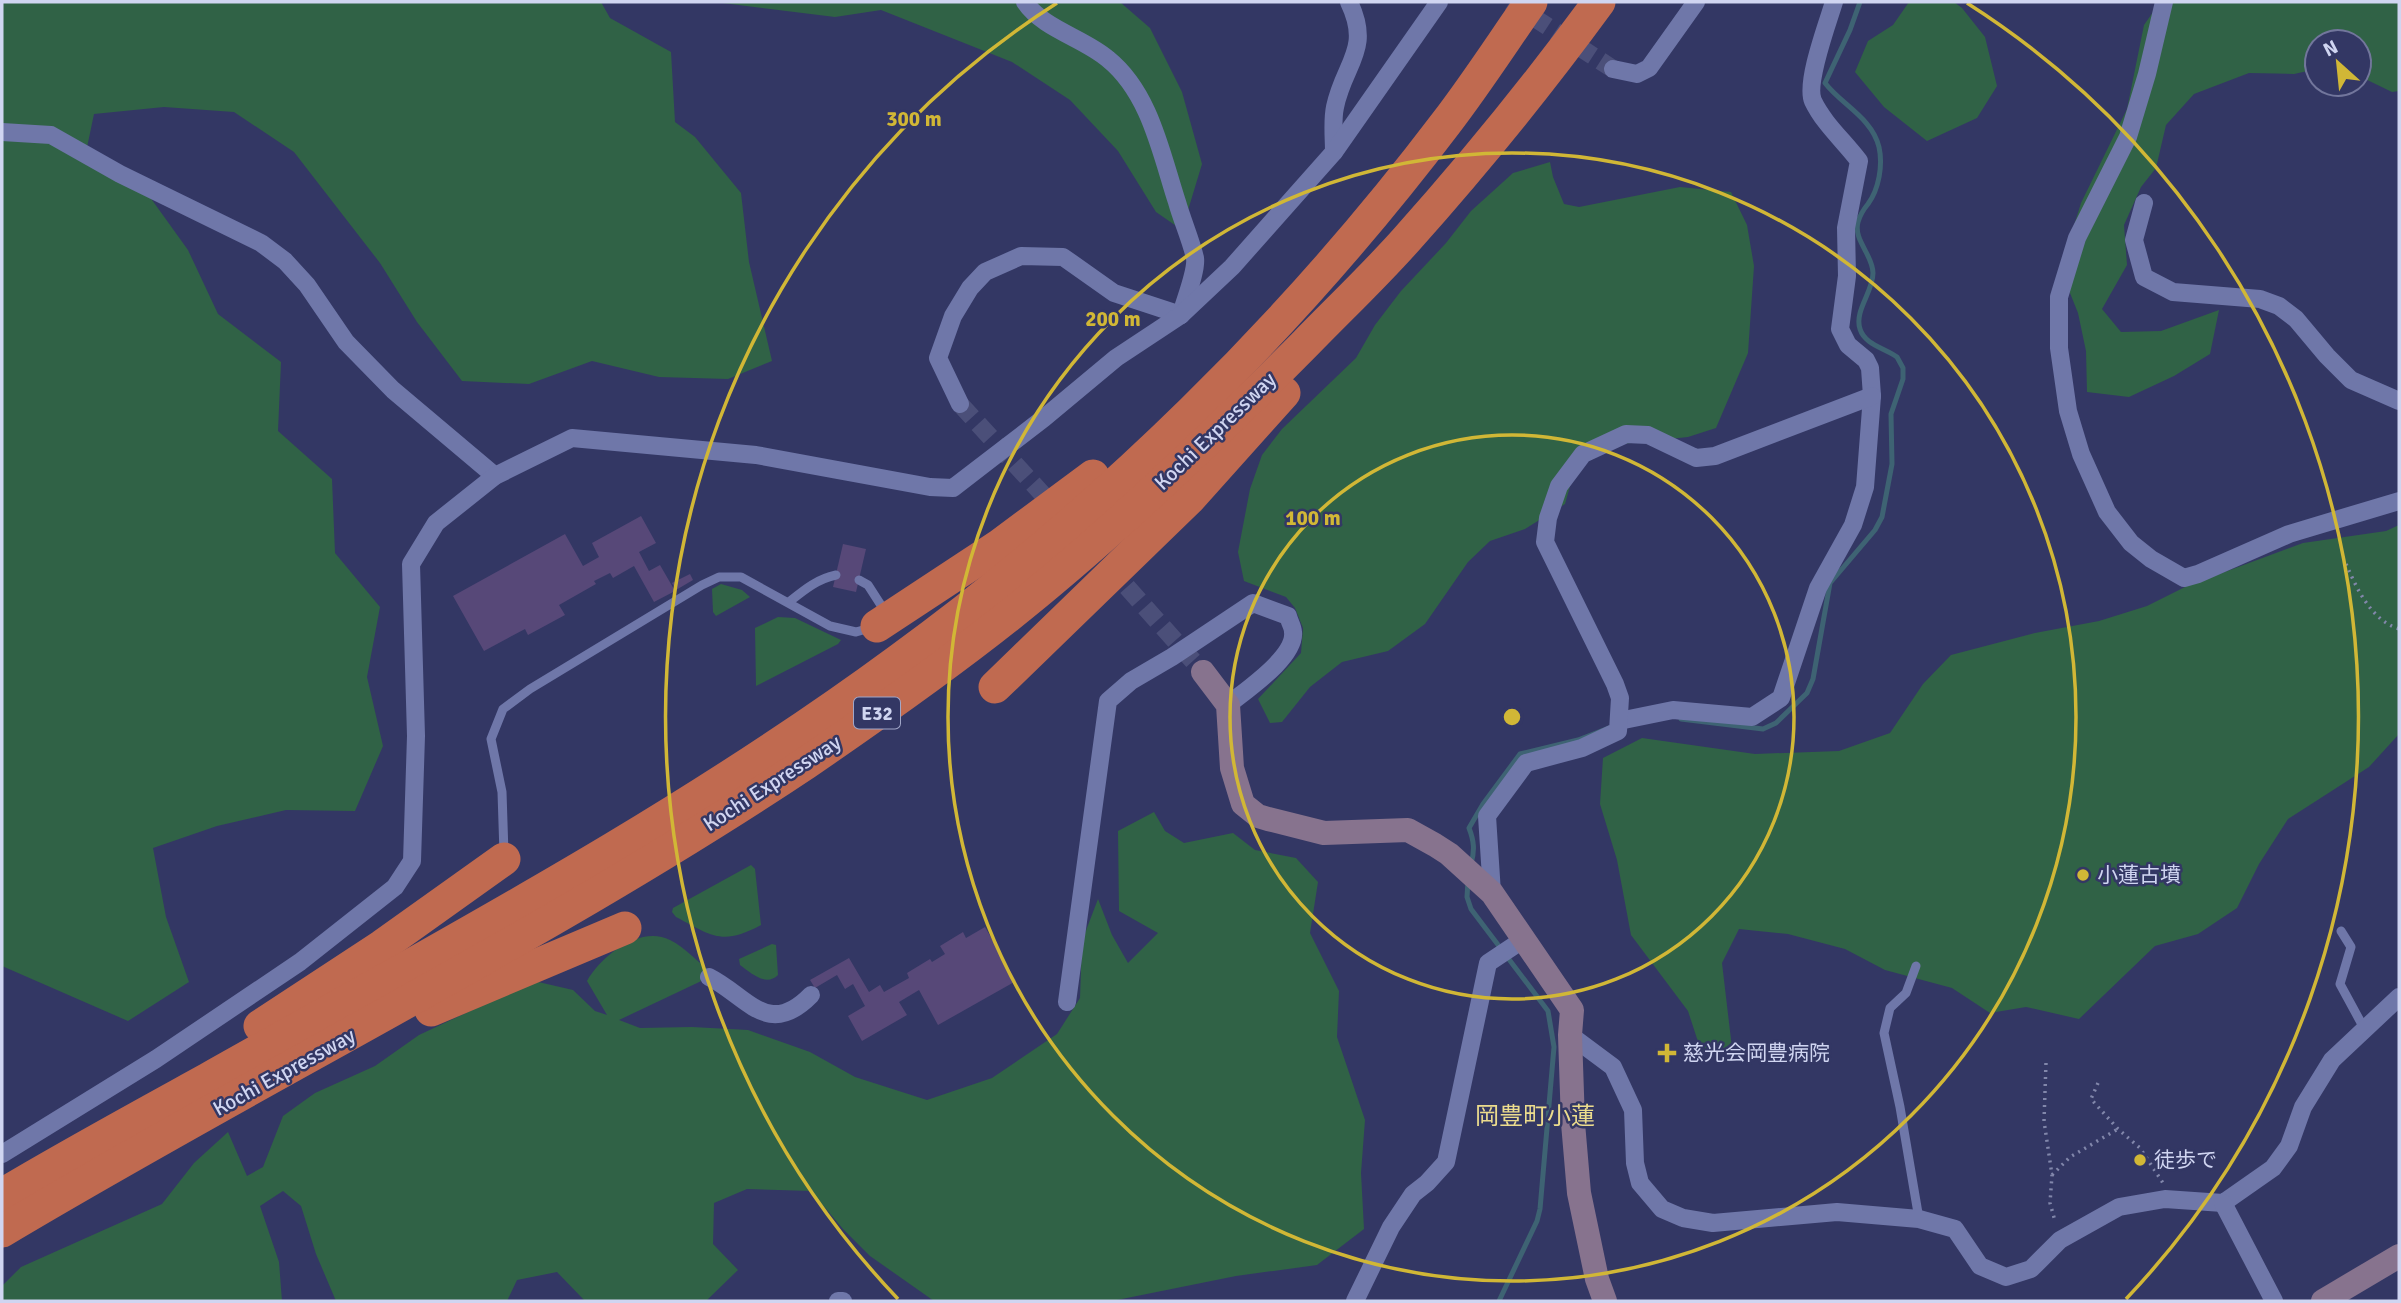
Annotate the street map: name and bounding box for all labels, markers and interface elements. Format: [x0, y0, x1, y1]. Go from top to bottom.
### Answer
north arrow [2303, 28, 2373, 98]
text: N [2319, 35, 2342, 62]
text: 300 m [886, 106, 942, 132]
text: 200 m [1085, 306, 1141, 332]
street label: Kochi Expressway [1149, 366, 1281, 496]
text: 100 m [1285, 505, 1341, 531]
road number: E32 [854, 698, 900, 728]
centre of rings [1500, 705, 1524, 729]
street label: Kochi Expressway [698, 729, 846, 837]
place label: 小蓮古墳 [2097, 862, 2181, 888]
marker: 小蓮古墳 [2075, 867, 2091, 883]
street label: Kochi Expressway [208, 1022, 360, 1122]
place label: 慈光会岡豊病院 [1683, 1040, 1830, 1066]
marker: 慈光会岡豊病院 [1657, 1043, 1677, 1063]
district label: 岡豊町小蓮 [1475, 1101, 1595, 1131]
place label: 徒歩で [2154, 1147, 2217, 1173]
marker: 徒歩で [2132, 1152, 2148, 1168]

